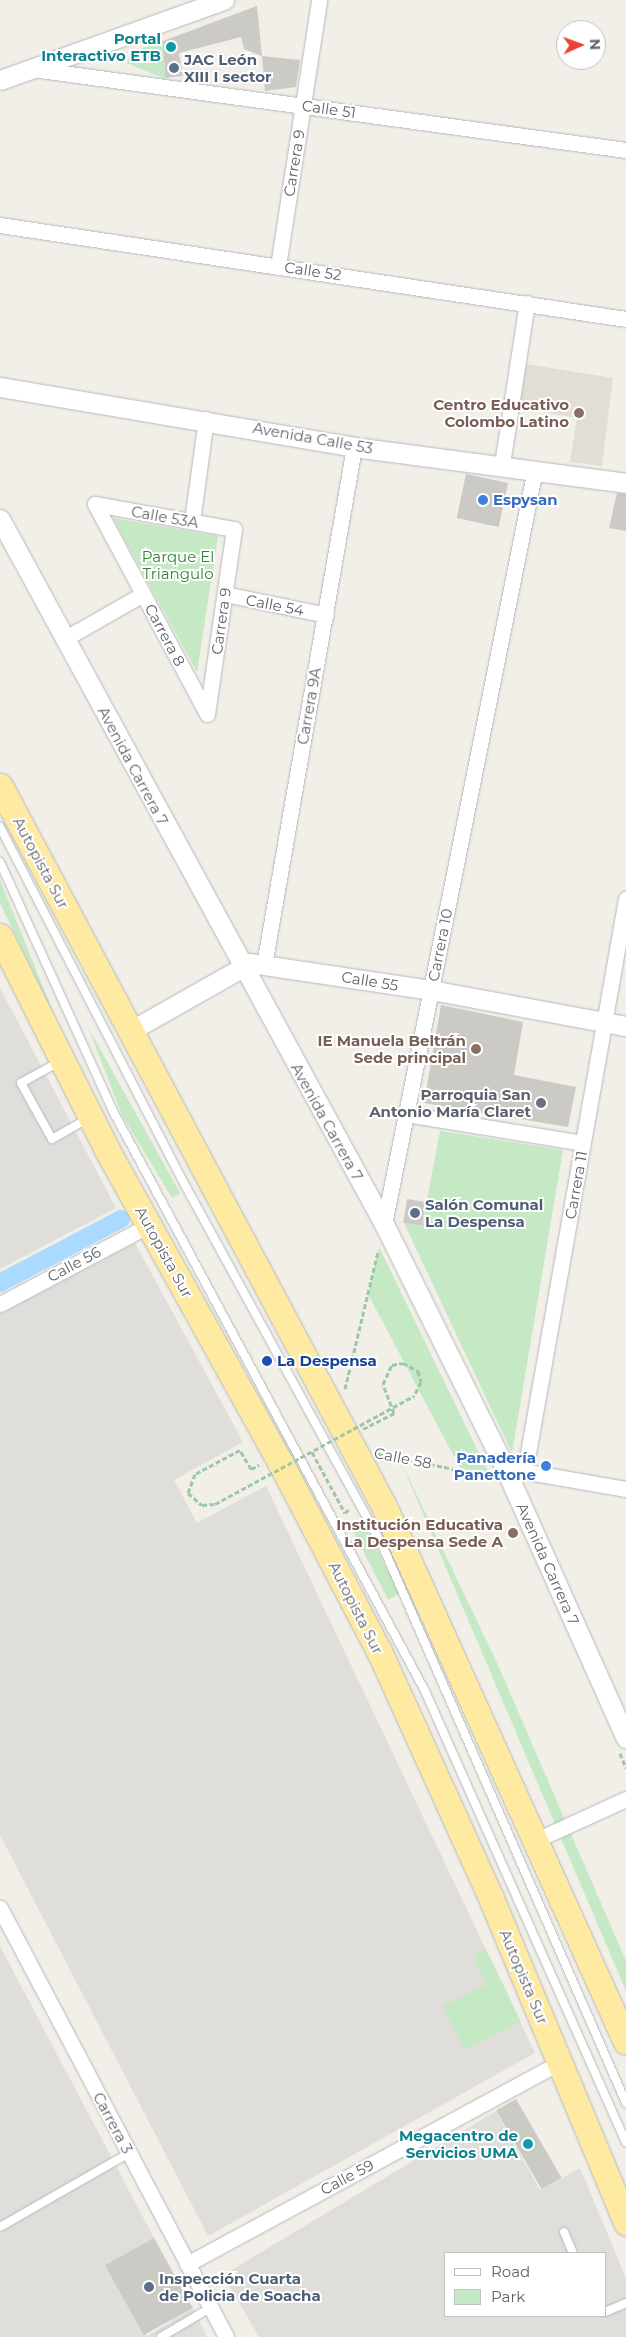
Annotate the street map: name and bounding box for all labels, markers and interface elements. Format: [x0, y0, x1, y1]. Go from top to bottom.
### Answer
north arrow [556, 20, 606, 70]
place label: Portal Interactivo ETB [41, 29, 161, 64]
text: N [586, 39, 604, 50]
marker: Portal Interactivo ETB [165, 41, 177, 53]
place label: JAC León XIII I sector [184, 50, 272, 85]
marker: JAC León XIII I sector [168, 62, 180, 74]
street label: Calle 51 [301, 96, 357, 122]
street label: Carrera 9 [280, 128, 308, 198]
street label: Calle 52 [283, 258, 343, 284]
place label: Centro Educativo Colombo Latino [433, 395, 569, 430]
marker: Centro Educativo Colombo Latino [573, 407, 585, 419]
street label: Avenida Calle 53 [251, 419, 375, 457]
place label: Espysan [493, 491, 558, 509]
marker: Espysan [477, 494, 489, 506]
street label: Calle 53A [130, 502, 200, 532]
park label: Parque El Triangulo [142, 547, 214, 582]
street label: Carrera 9 [207, 586, 235, 656]
street label: Calle 54 [244, 591, 306, 619]
street label: Carrera 8 [141, 601, 189, 669]
street label: Carrera 9A [293, 666, 325, 746]
street label: Avenida Carrera 7 [94, 704, 172, 828]
street label: Autopista Sur [9, 814, 73, 912]
street label: Carrera 10 [424, 907, 456, 983]
street label: Calle 55 [340, 968, 400, 994]
place label: IE Manuela Beltrán Sede principal [318, 1031, 466, 1066]
marker: IE Manuela Beltrán Sede principal [470, 1043, 482, 1055]
street label: Avenida Carrera 7 [287, 1060, 367, 1184]
place label: Parroquia San Antonio María Claret [369, 1085, 531, 1120]
marker: Parroquia San Antonio María Claret [535, 1097, 547, 1109]
street label: Carrera 11 [561, 1149, 591, 1221]
place label: Salón Comunal La Despensa [425, 1195, 543, 1230]
street label: Autopista Sur [132, 1203, 196, 1301]
marker: Salón Comunal La Despensa [409, 1207, 421, 1219]
street label: Calle 56 [44, 1242, 104, 1286]
place label: La Despensa [277, 1352, 377, 1370]
marker: La Despensa [261, 1355, 273, 1367]
street label: Calle 58 [373, 1444, 433, 1472]
place label: Panadería Panettone [454, 1448, 536, 1483]
marker: Panadería Panettone [540, 1460, 552, 1472]
street label: Avenida Carrera 7 [513, 1500, 583, 1628]
place label: Institución Educativa La Despensa Sede A [336, 1515, 503, 1550]
marker: Institución Educativa La Despensa Sede A [507, 1527, 519, 1539]
street label: Autopista Sur [325, 1559, 387, 1657]
street label: Autopista Sur [496, 1927, 552, 2027]
street label: Carrera 3 [89, 2089, 137, 2157]
place label: Megacentro de Servicios UMA [399, 2126, 518, 2161]
marker: Megacentro de Servicios UMA [522, 2138, 534, 2150]
street label: Calle 59 [317, 2155, 377, 2199]
legend [444, 2252, 606, 2317]
text: Road [491, 2262, 530, 2281]
place label: Inspección Cuarta de Policia de Soacha [159, 2269, 321, 2304]
marker: Inspección Cuarta de Policia de Soacha [143, 2281, 155, 2293]
text: Park [491, 2287, 525, 2306]

